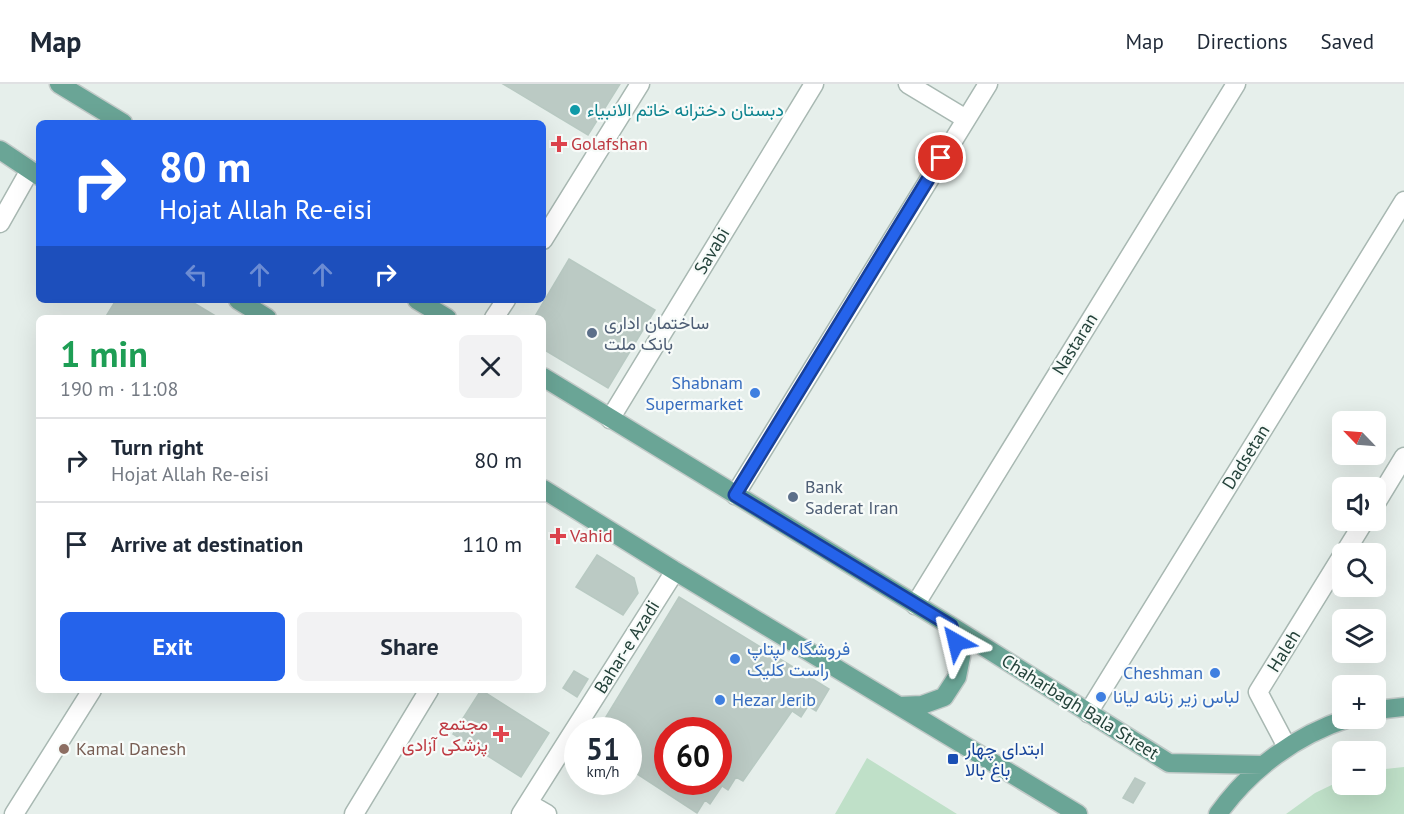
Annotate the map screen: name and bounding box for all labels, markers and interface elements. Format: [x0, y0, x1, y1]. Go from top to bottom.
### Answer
text: Map [30, 23, 81, 60]
text: Map [1125, 28, 1164, 55]
text: Directions [1197, 28, 1288, 55]
text: Saved [1321, 28, 1374, 55]
place label: دبستان دخترانه خاتم الانبیاء [587, 98, 784, 122]
marker: دبستان دخترانه خاتم الانبیاء [568, 103, 582, 117]
place label: Golafshan [571, 132, 648, 155]
pin [915, 132, 966, 183]
marker: Golafshan [552, 137, 566, 151]
text: 80 m [159, 139, 251, 194]
icon: arrive [924, 141, 957, 174]
icon: right [60, 144, 138, 222]
text: Hojat Allah Re-eisi [159, 192, 372, 226]
street label: Savabi [689, 223, 734, 278]
icon: left [180, 258, 213, 291]
icon: ahead [243, 258, 276, 291]
icon: ahead [306, 258, 339, 291]
icon: right [369, 258, 402, 291]
street label: Nastaran [1047, 309, 1102, 379]
place label: ساختمان اداری بانک ملت [604, 311, 709, 355]
marker: ساختمان اداری بانک ملت [585, 326, 599, 340]
text: 1 min [60, 330, 148, 377]
button: close [459, 335, 522, 398]
place label: Shabnam Supermarket [645, 371, 743, 415]
text: 190 m · 11:08 [60, 376, 178, 402]
marker: Shabnam Supermarket [748, 386, 762, 400]
north arrow [1332, 411, 1386, 465]
map controls [1332, 411, 1386, 795]
street label: Dadsetan [1217, 420, 1274, 493]
text: Turn right [111, 433, 203, 461]
icon: right [60, 444, 93, 477]
text: 80 m [474, 446, 522, 474]
text: Hojat Allah Re-eisi [111, 461, 269, 487]
place label: Bank Saderat Iran [805, 475, 898, 519]
button: sound [1332, 477, 1386, 531]
marker: Bank Saderat Iran [786, 490, 800, 504]
place label: Vahid [569, 524, 613, 547]
icon: arrive [60, 528, 93, 561]
marker: Vahid [551, 529, 565, 543]
text: Arrive at destination [111, 530, 303, 558]
text: 110 m [462, 530, 522, 558]
button: search [1332, 543, 1386, 597]
street label: Bahar-e Azadi [589, 596, 664, 698]
button: layers [1332, 609, 1386, 663]
position arrow [924, 610, 988, 674]
button: Exit [60, 612, 285, 681]
button: Share [297, 612, 522, 681]
street label: Haleh [1262, 625, 1305, 676]
place label: فروشگاه لپتاپ راست کلیک [747, 637, 850, 681]
street label: Chaharbagh Bala Street [997, 649, 1163, 764]
marker: فروشگاه لپتاپ راست کلیک [728, 652, 742, 666]
place label: Cheshman [1123, 661, 1203, 684]
marker: Cheshman [1208, 666, 1222, 680]
button: + [1332, 675, 1386, 729]
place label: لباس زیر زنانه لیانا [1113, 685, 1240, 708]
place label: Hezar Jerib [732, 688, 816, 711]
marker: لباس زیر زنانه لیانا [1094, 690, 1108, 704]
marker: Hezar Jerib [713, 693, 727, 707]
place label: مجتمع پزشکی آزادی [402, 712, 488, 757]
speed limit sign: 60 [654, 717, 732, 795]
marker: مجتمع پزشکی آزادی [492, 725, 510, 743]
text: 51 [586, 729, 620, 768]
place label: Kamal Danesh [76, 737, 186, 760]
place label: ابتدای چهار باغ بالا [964, 737, 1044, 782]
button: − [1332, 741, 1386, 795]
marker: Kamal Danesh [57, 742, 71, 756]
marker: ابتدای چهار باغ بالا [946, 752, 960, 766]
text: km/h [587, 762, 619, 781]

